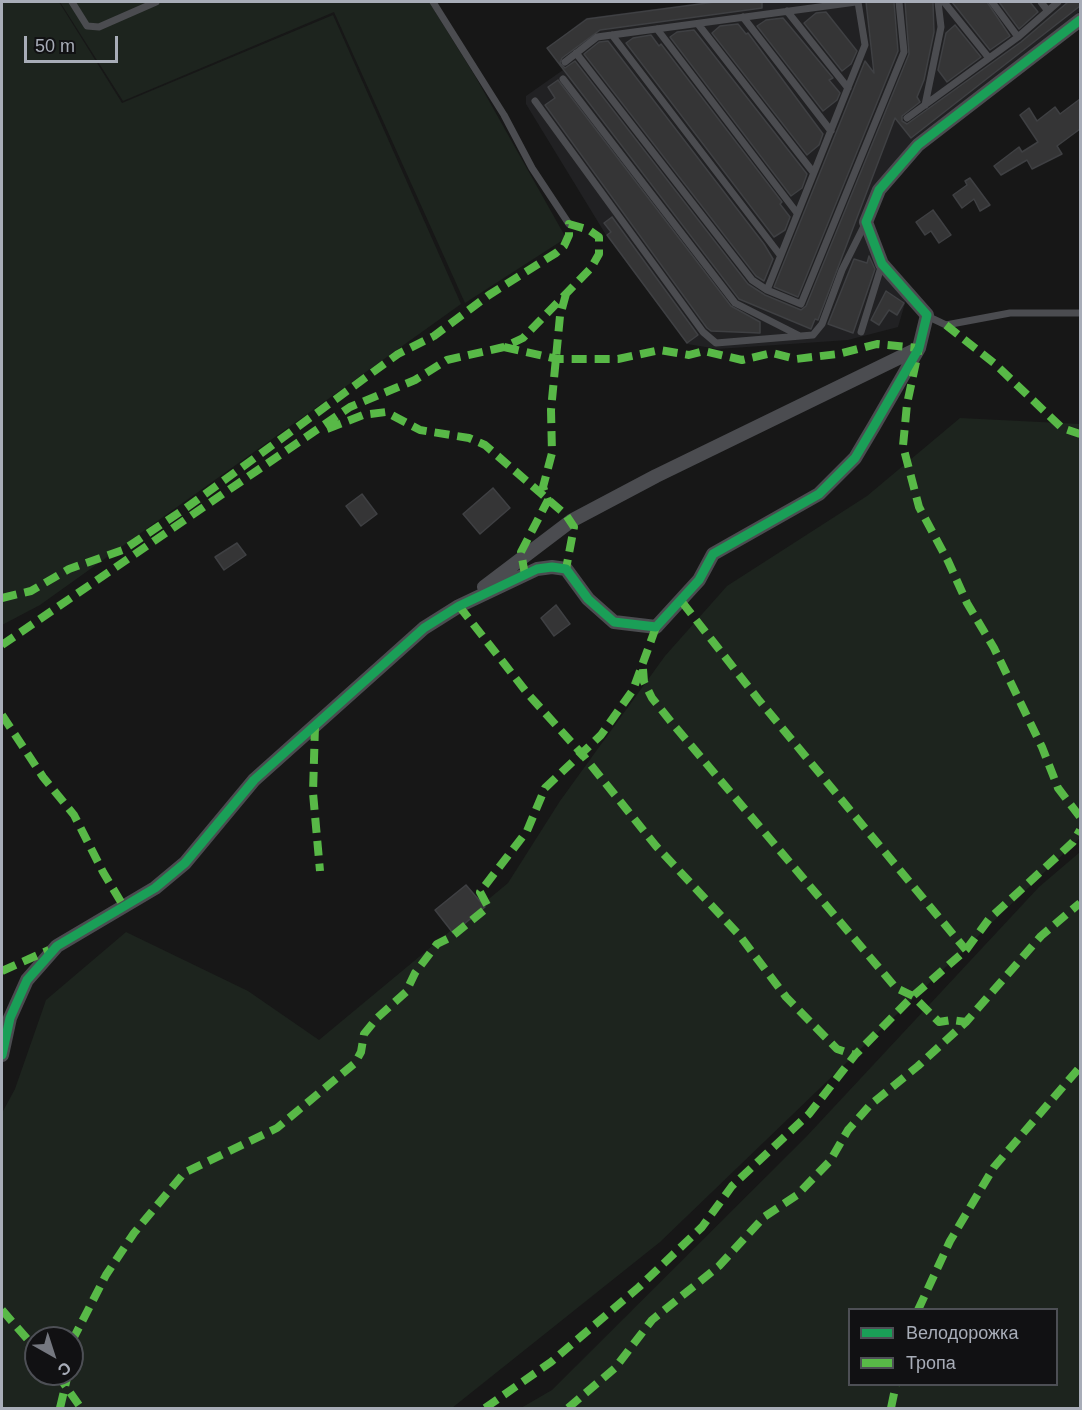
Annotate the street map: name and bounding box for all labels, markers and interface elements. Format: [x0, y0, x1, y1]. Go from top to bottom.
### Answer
scale bar [27, 24, 122, 62]
text: 50 m [35, 36, 75, 56]
legend [848, 1308, 1058, 1386]
text: Велодорожка [906, 1323, 1018, 1343]
north arrow [24, 1326, 84, 1386]
text: Тропа [906, 1353, 956, 1373]
text: С [55, 1359, 74, 1379]

